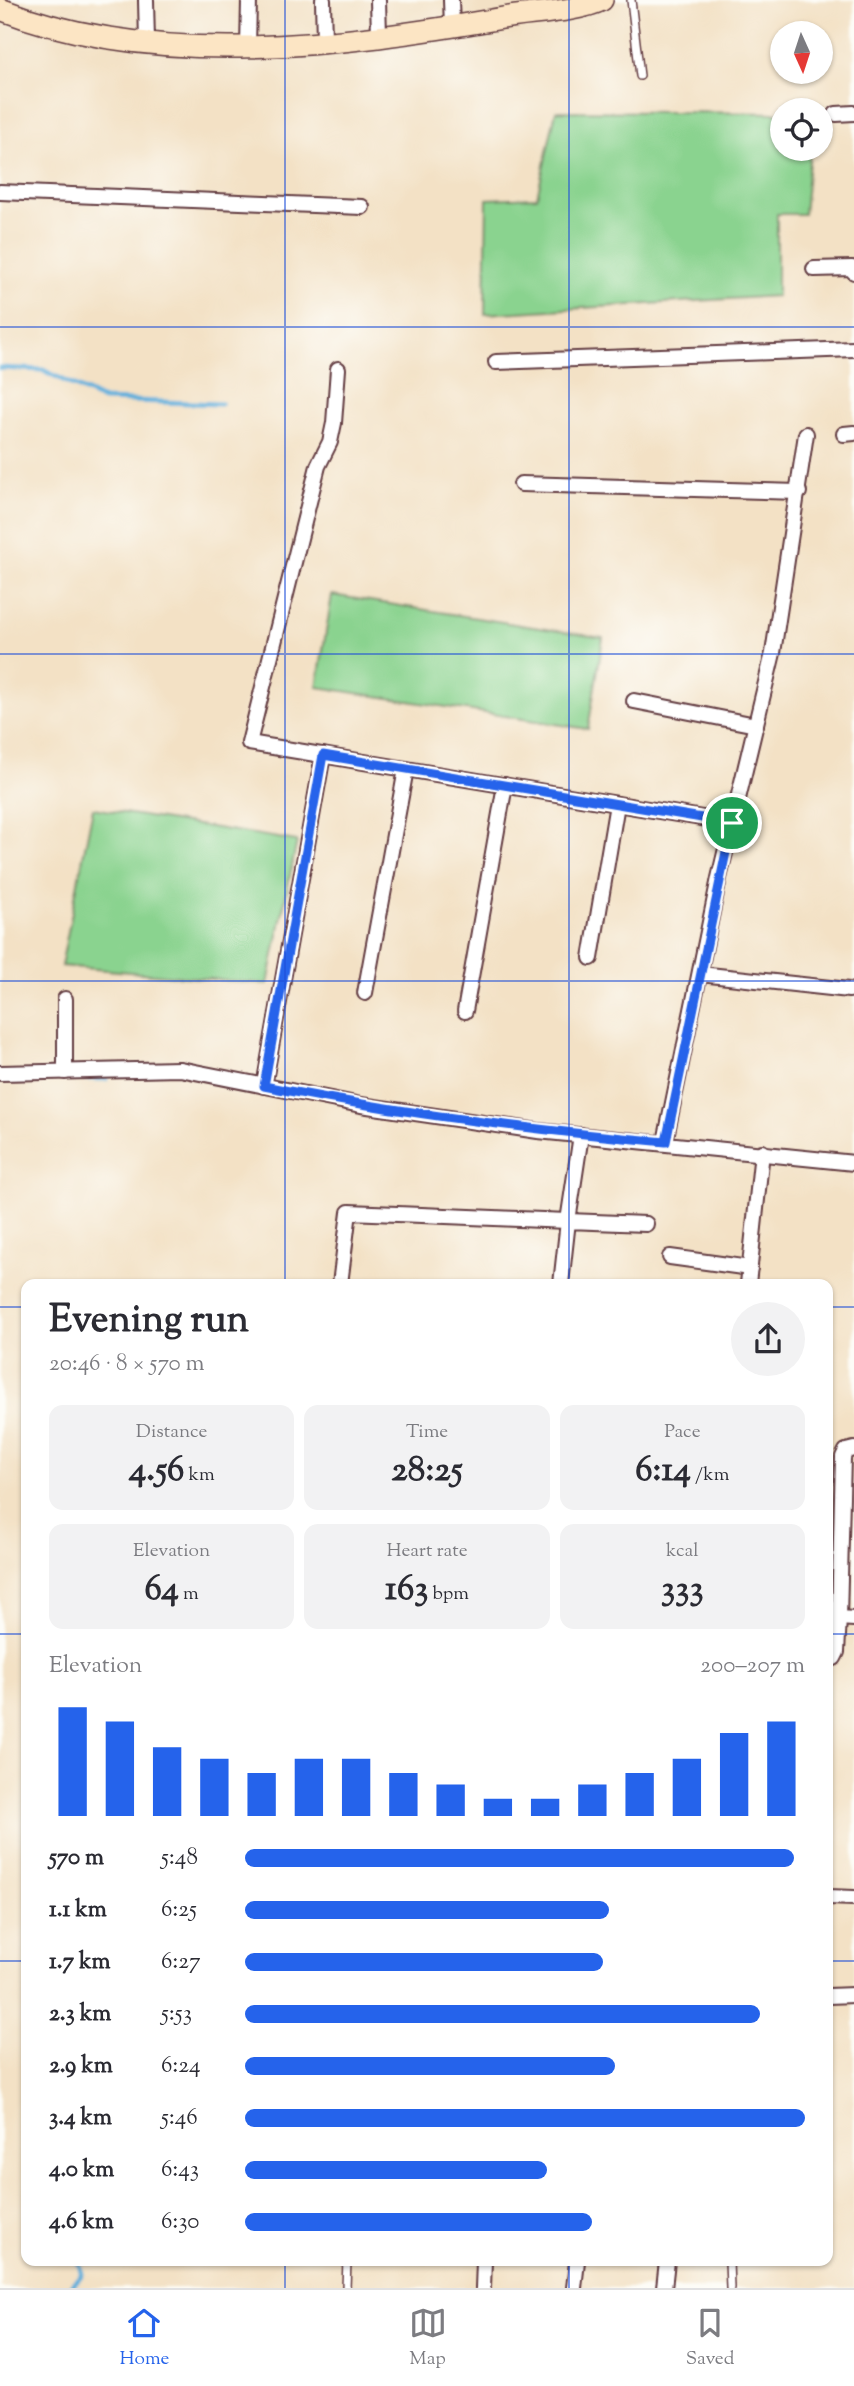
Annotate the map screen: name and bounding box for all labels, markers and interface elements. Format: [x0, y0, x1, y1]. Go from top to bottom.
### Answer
north arrow [770, 21, 833, 84]
map controls [770, 21, 833, 161]
button: locate [770, 98, 833, 161]
pin [702, 793, 762, 853]
icon: arrive [713, 804, 751, 842]
text: Evening run [49, 1295, 249, 1349]
button: share [731, 1302, 805, 1376]
text: 20:46 · 8 × 570 m [49, 1348, 205, 1381]
text: Distance [136, 1419, 207, 1446]
text: Time [406, 1419, 448, 1446]
text: Pace [664, 1419, 701, 1446]
text: 4.56 [129, 1446, 185, 1497]
text: 28:25 [391, 1446, 463, 1497]
text: 6:14 [635, 1446, 691, 1497]
text: km [185, 1462, 215, 1489]
text: /km [691, 1462, 729, 1489]
text: Elevation [133, 1538, 210, 1565]
text: Heart rate [386, 1538, 468, 1565]
text: kcal [666, 1538, 699, 1565]
text: 64 [145, 1565, 179, 1616]
text: 163 [385, 1565, 428, 1616]
text: 333 [661, 1565, 704, 1616]
text: m [179, 1581, 199, 1608]
text: bpm [428, 1581, 469, 1608]
text: Elevation [49, 1650, 142, 1683]
text: 200–207 m [700, 1650, 805, 1683]
text: 570 m [49, 1842, 104, 1875]
text: 5:48 [161, 1842, 198, 1875]
text: 1.1 km [49, 1894, 107, 1927]
text: 6:25 [161, 1894, 197, 1927]
text: 1.7 km [49, 1946, 111, 1979]
text: 6:27 [161, 1946, 200, 1979]
text: 2.3 km [49, 1998, 111, 2031]
text: 5:53 [161, 1998, 192, 2031]
text: 2.9 km [49, 2050, 113, 2083]
text: 6:24 [161, 2050, 201, 2083]
text: 3.4 km [49, 2102, 112, 2135]
text: 5:46 [161, 2102, 198, 2135]
text: 4.0 km [49, 2154, 114, 2187]
text: 6:43 [161, 2154, 199, 2187]
text: 4.6 km [49, 2206, 114, 2239]
text: 6:30 [161, 2206, 199, 2239]
tab: Home [120, 2304, 169, 2373]
tab: Map [409, 2304, 447, 2373]
tab: Saved [686, 2304, 734, 2373]

